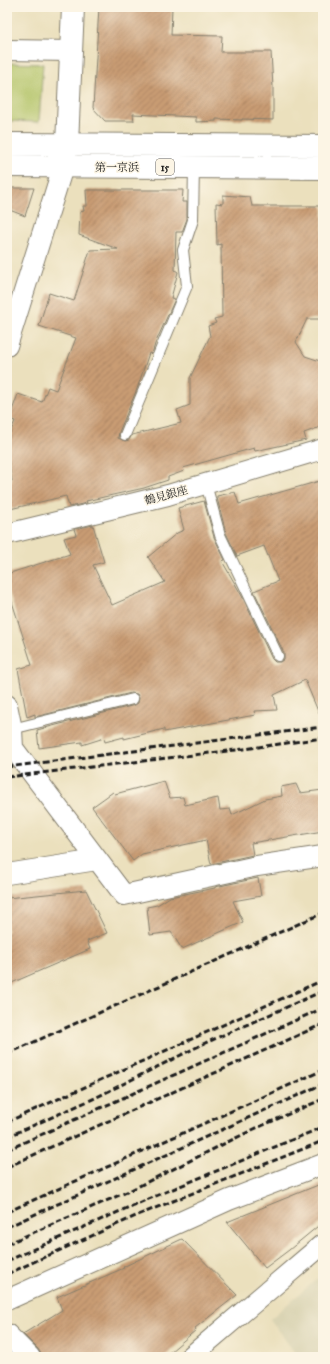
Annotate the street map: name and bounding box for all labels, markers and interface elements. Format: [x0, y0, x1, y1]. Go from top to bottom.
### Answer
road number: 15 [156, 159, 174, 175]
street label: 第一京浜 [95, 161, 139, 174]
street label: 鶴見銀座 [143, 484, 189, 507]

